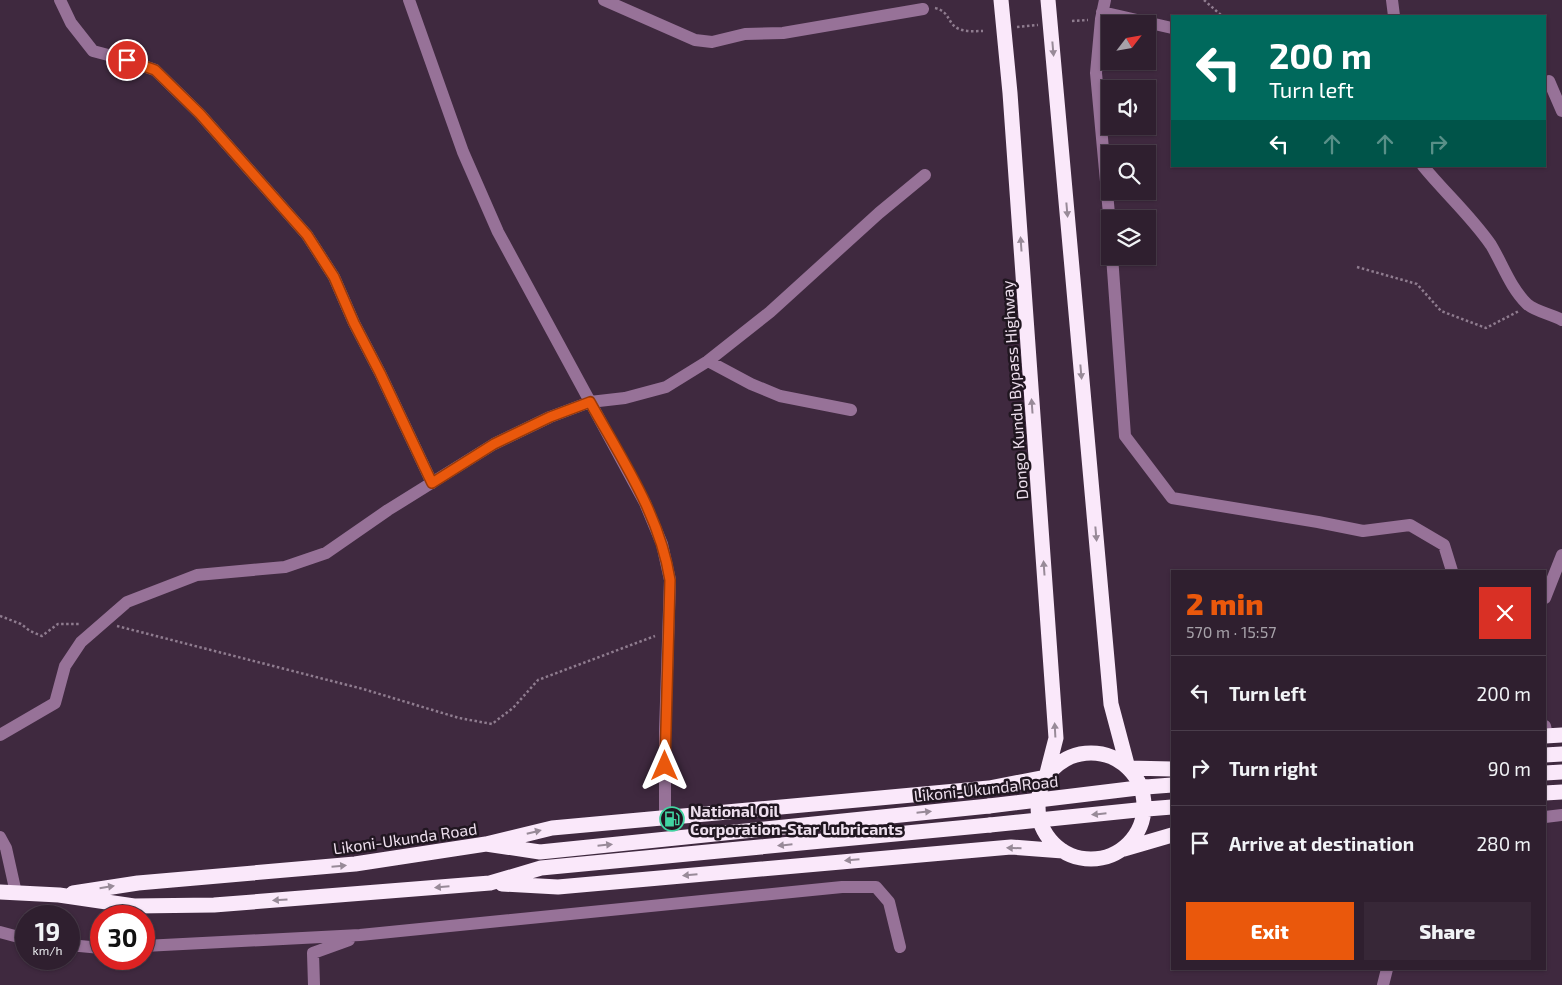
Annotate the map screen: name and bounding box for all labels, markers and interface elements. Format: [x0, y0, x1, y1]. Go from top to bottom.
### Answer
north arrow [1101, 15, 1156, 70]
map controls [1101, 15, 1156, 265]
text: 200 m [1269, 34, 1372, 76]
icon: left [1186, 35, 1251, 100]
pin [106, 39, 148, 81]
one-way arrow [1049, 41, 1057, 57]
icon: arrive [113, 46, 141, 74]
text: Turn left [1269, 76, 1354, 102]
button: sound [1101, 80, 1156, 135]
icon: left [1265, 130, 1293, 158]
icon: ahead [1318, 130, 1346, 158]
icon: ahead [1371, 130, 1399, 158]
icon: right [1424, 130, 1452, 158]
button: search [1101, 145, 1156, 200]
one-way arrow [1063, 203, 1071, 219]
button: layers [1101, 210, 1156, 265]
one-way arrow [1016, 235, 1024, 251]
street label: Dongo Kundu Bypass Highway [997, 279, 1031, 500]
one-way arrow [1078, 365, 1086, 381]
one-way arrow [1028, 397, 1036, 413]
one-way arrow [1092, 526, 1100, 542]
one-way arrow [1040, 560, 1048, 576]
text: 2 min [1186, 585, 1264, 621]
button: close [1479, 587, 1531, 639]
text: 570 m · 15:57 [1186, 622, 1276, 641]
icon: left [1186, 679, 1214, 707]
text: Turn left [1229, 682, 1306, 705]
text: 200 m [1477, 682, 1531, 705]
one-way arrow [1051, 722, 1059, 738]
position arrow [638, 739, 690, 791]
icon: right [1186, 754, 1214, 782]
text: Turn right [1229, 757, 1317, 780]
text: 90 m [1488, 757, 1531, 780]
street label: Likoni-Ukunda Road [913, 771, 1059, 805]
place label: National Oil Corporation-Star Lubricants [690, 801, 903, 838]
fuel station icon: National Oil Corporation-Star Lubricants [659, 806, 685, 832]
one-way arrow [916, 808, 932, 816]
one-way arrow [1091, 810, 1107, 818]
street label: Likoni-Ukunda Road [332, 818, 478, 858]
one-way arrow [526, 828, 541, 836]
icon: arrive [1186, 829, 1214, 857]
text: Arrive at destination [1229, 832, 1414, 855]
text: 280 m [1476, 832, 1531, 855]
one-way arrow [598, 841, 614, 849]
one-way arrow [776, 841, 792, 849]
one-way arrow [1006, 843, 1022, 851]
one-way arrow [844, 856, 860, 864]
one-way arrow [331, 862, 347, 870]
one-way arrow [682, 871, 698, 879]
one-way arrow [100, 883, 116, 891]
one-way arrow [433, 884, 449, 892]
one-way arrow [271, 897, 287, 905]
button: Exit [1186, 902, 1354, 960]
button: Share [1364, 902, 1531, 960]
speed limit sign: 30 [90, 905, 155, 970]
text: 19 [35, 916, 60, 946]
text: km/h [33, 943, 62, 957]

